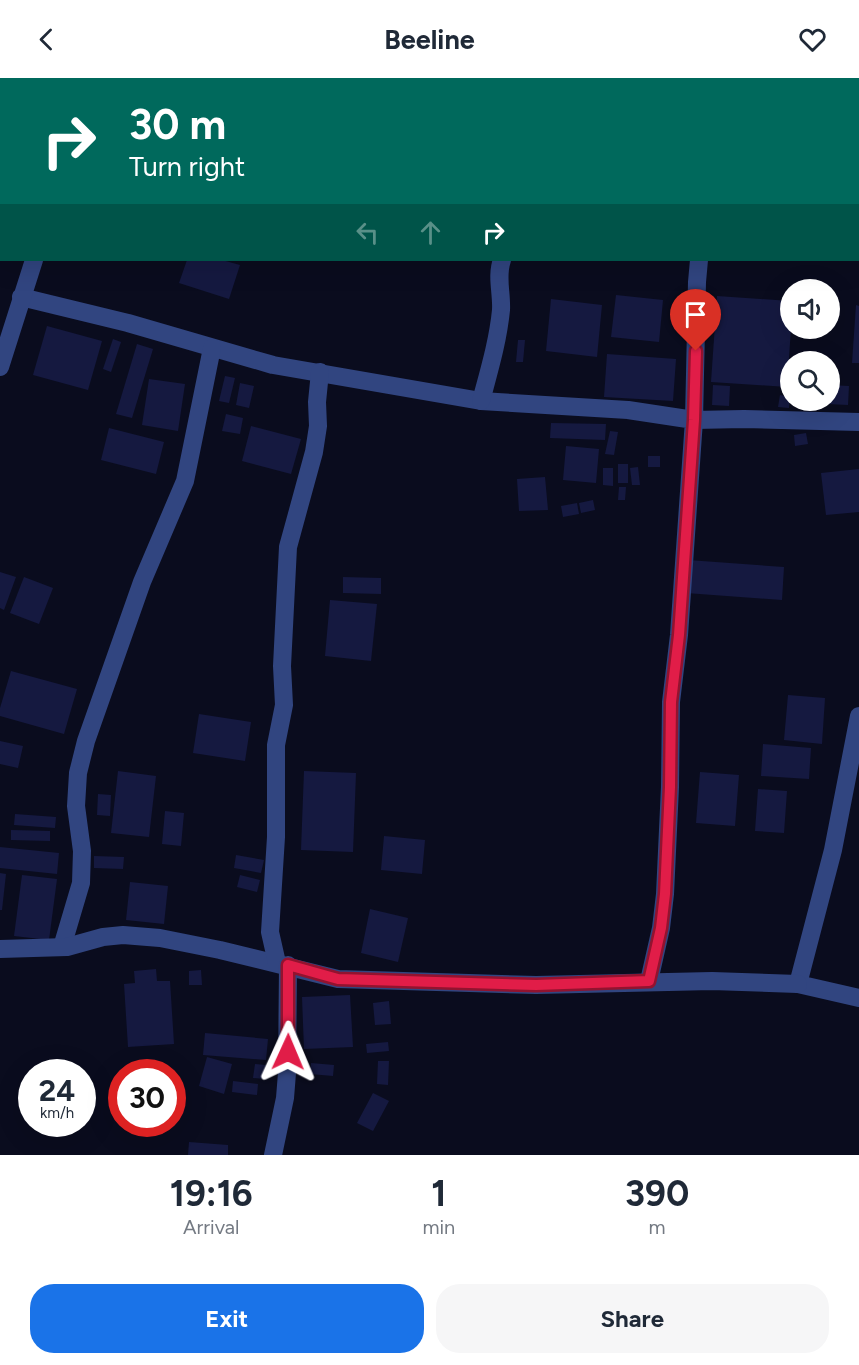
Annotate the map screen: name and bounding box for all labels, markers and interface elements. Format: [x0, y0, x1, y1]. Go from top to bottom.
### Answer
icon: back [30, 23, 63, 56]
text: Beeline [384, 23, 475, 56]
icon: heart [796, 23, 829, 56]
text: 30 m [129, 99, 226, 150]
icon: right [30, 102, 108, 180]
text: Turn right [129, 150, 245, 183]
icon: left [351, 216, 384, 249]
icon: ahead [414, 216, 447, 249]
icon: right [477, 216, 510, 249]
map controls [780, 279, 840, 411]
button: sound [780, 279, 840, 339]
pin [670, 289, 721, 351]
icon: arrive [679, 298, 712, 331]
button: search [780, 351, 840, 411]
position arrow [256, 1020, 320, 1084]
speed limit sign: 30 [108, 1059, 186, 1137]
text: 24 [39, 1072, 75, 1109]
text: km/h [40, 1104, 74, 1122]
text: 19:16 [170, 1172, 253, 1215]
text: 1 [431, 1172, 446, 1215]
text: 390 [625, 1172, 689, 1215]
text: Arrival [183, 1215, 239, 1239]
text: min [422, 1215, 455, 1239]
text: m [649, 1215, 666, 1239]
button: Exit [30, 1284, 424, 1353]
button: Share [436, 1284, 829, 1353]

